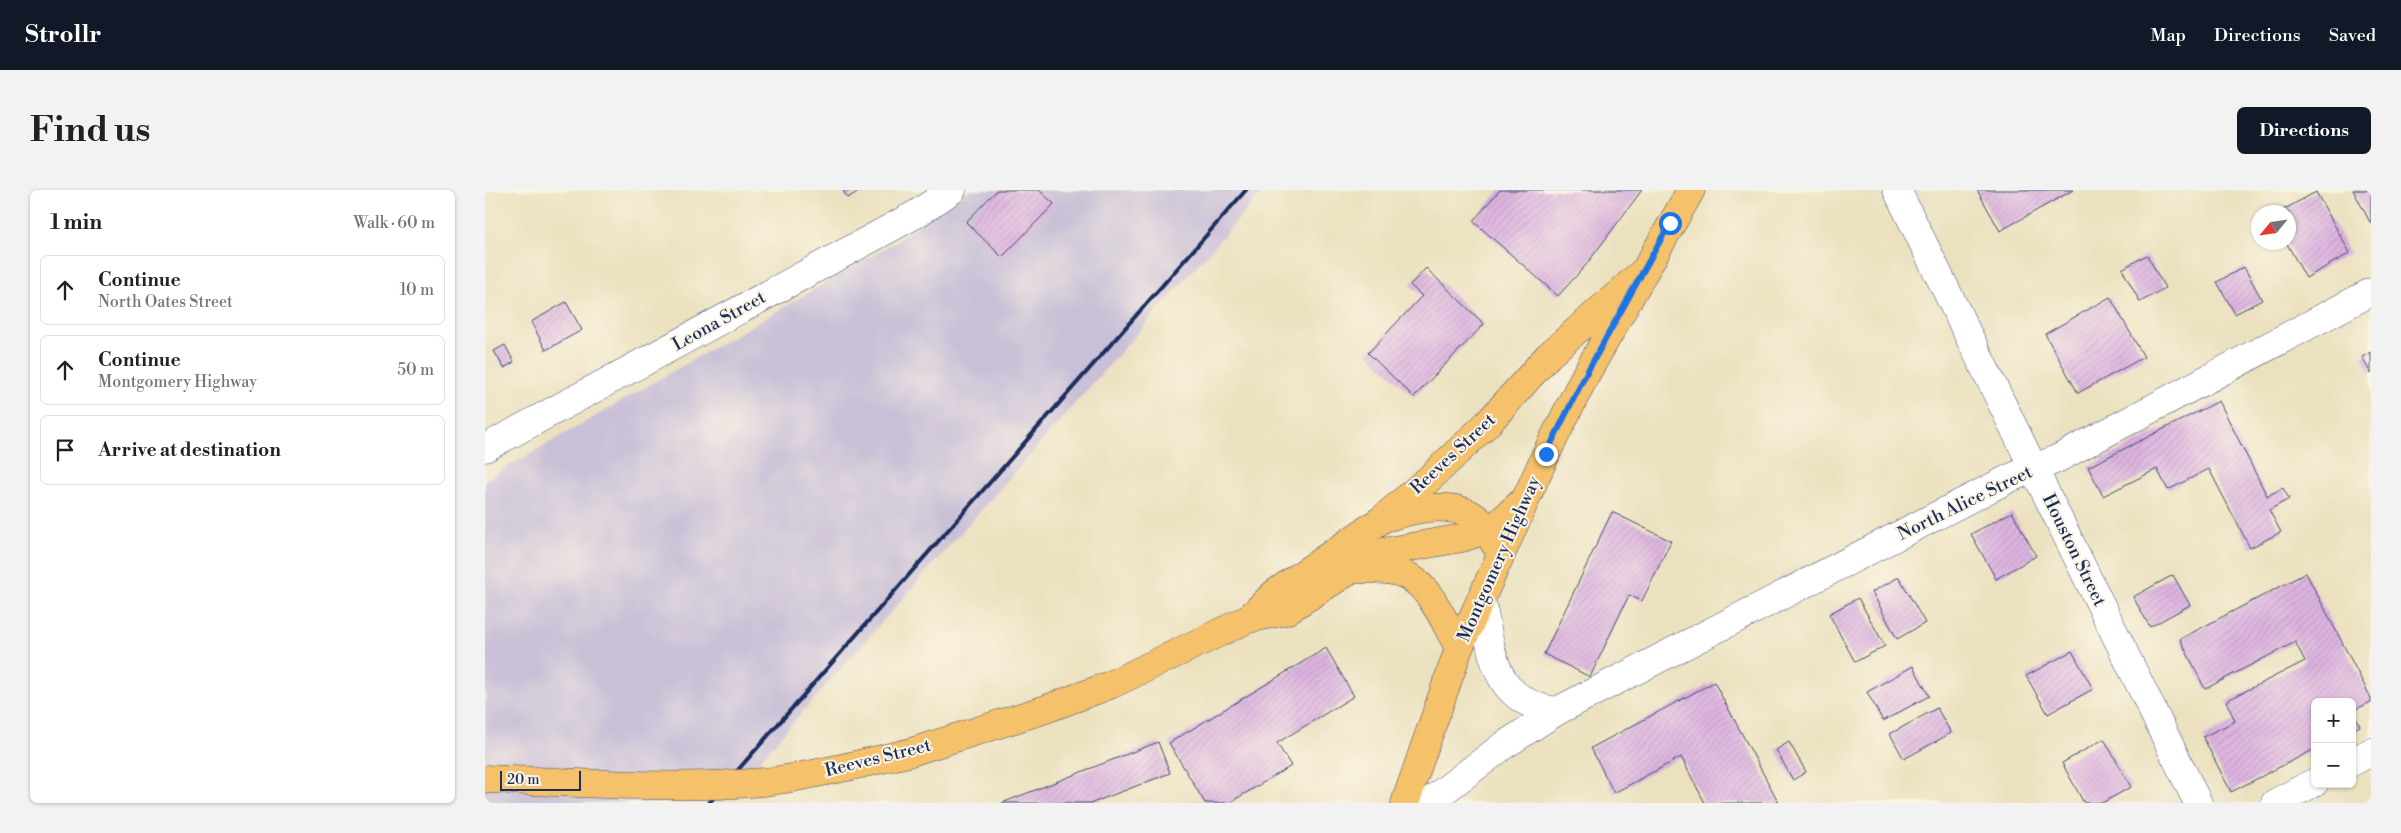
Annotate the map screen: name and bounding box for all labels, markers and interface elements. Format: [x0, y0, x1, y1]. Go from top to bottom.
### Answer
text: Strollr [25, 20, 101, 50]
text: Map [2150, 24, 2186, 47]
text: Directions [2214, 24, 2301, 47]
text: Saved [2329, 24, 2376, 47]
button: Directions [2237, 107, 2371, 154]
text: Find us [30, 109, 150, 152]
north arrow [2251, 205, 2296, 250]
text: 1 min [50, 210, 102, 236]
route start [1659, 212, 1682, 235]
text: Walk · 60 m [353, 213, 435, 233]
text: Continue [98, 268, 181, 292]
icon: ahead [51, 276, 79, 304]
text: 10 m [400, 280, 434, 300]
street label: Leona Street [668, 286, 770, 356]
text: North Oates Street [98, 292, 233, 312]
text: Continue [98, 348, 181, 372]
icon: ahead [51, 356, 79, 384]
text: 50 m [397, 360, 434, 380]
text: Montgomery Highway [98, 372, 257, 392]
street label: Reeves Street [1405, 408, 1501, 499]
icon: arrive [51, 436, 79, 464]
text: Arrive at destination [98, 438, 281, 462]
route end [1535, 443, 1558, 466]
street label: North Alice Street [1894, 460, 2037, 546]
street label: Montgomery Highway [1452, 472, 1546, 645]
street label: Houston Street [2037, 490, 2111, 611]
map controls [2311, 698, 2356, 788]
button: + [2311, 698, 2356, 743]
street label: Reeves Street [823, 734, 934, 782]
button: − [2311, 743, 2356, 788]
scale bar [500, 768, 581, 791]
text: 20 m [507, 771, 539, 789]

